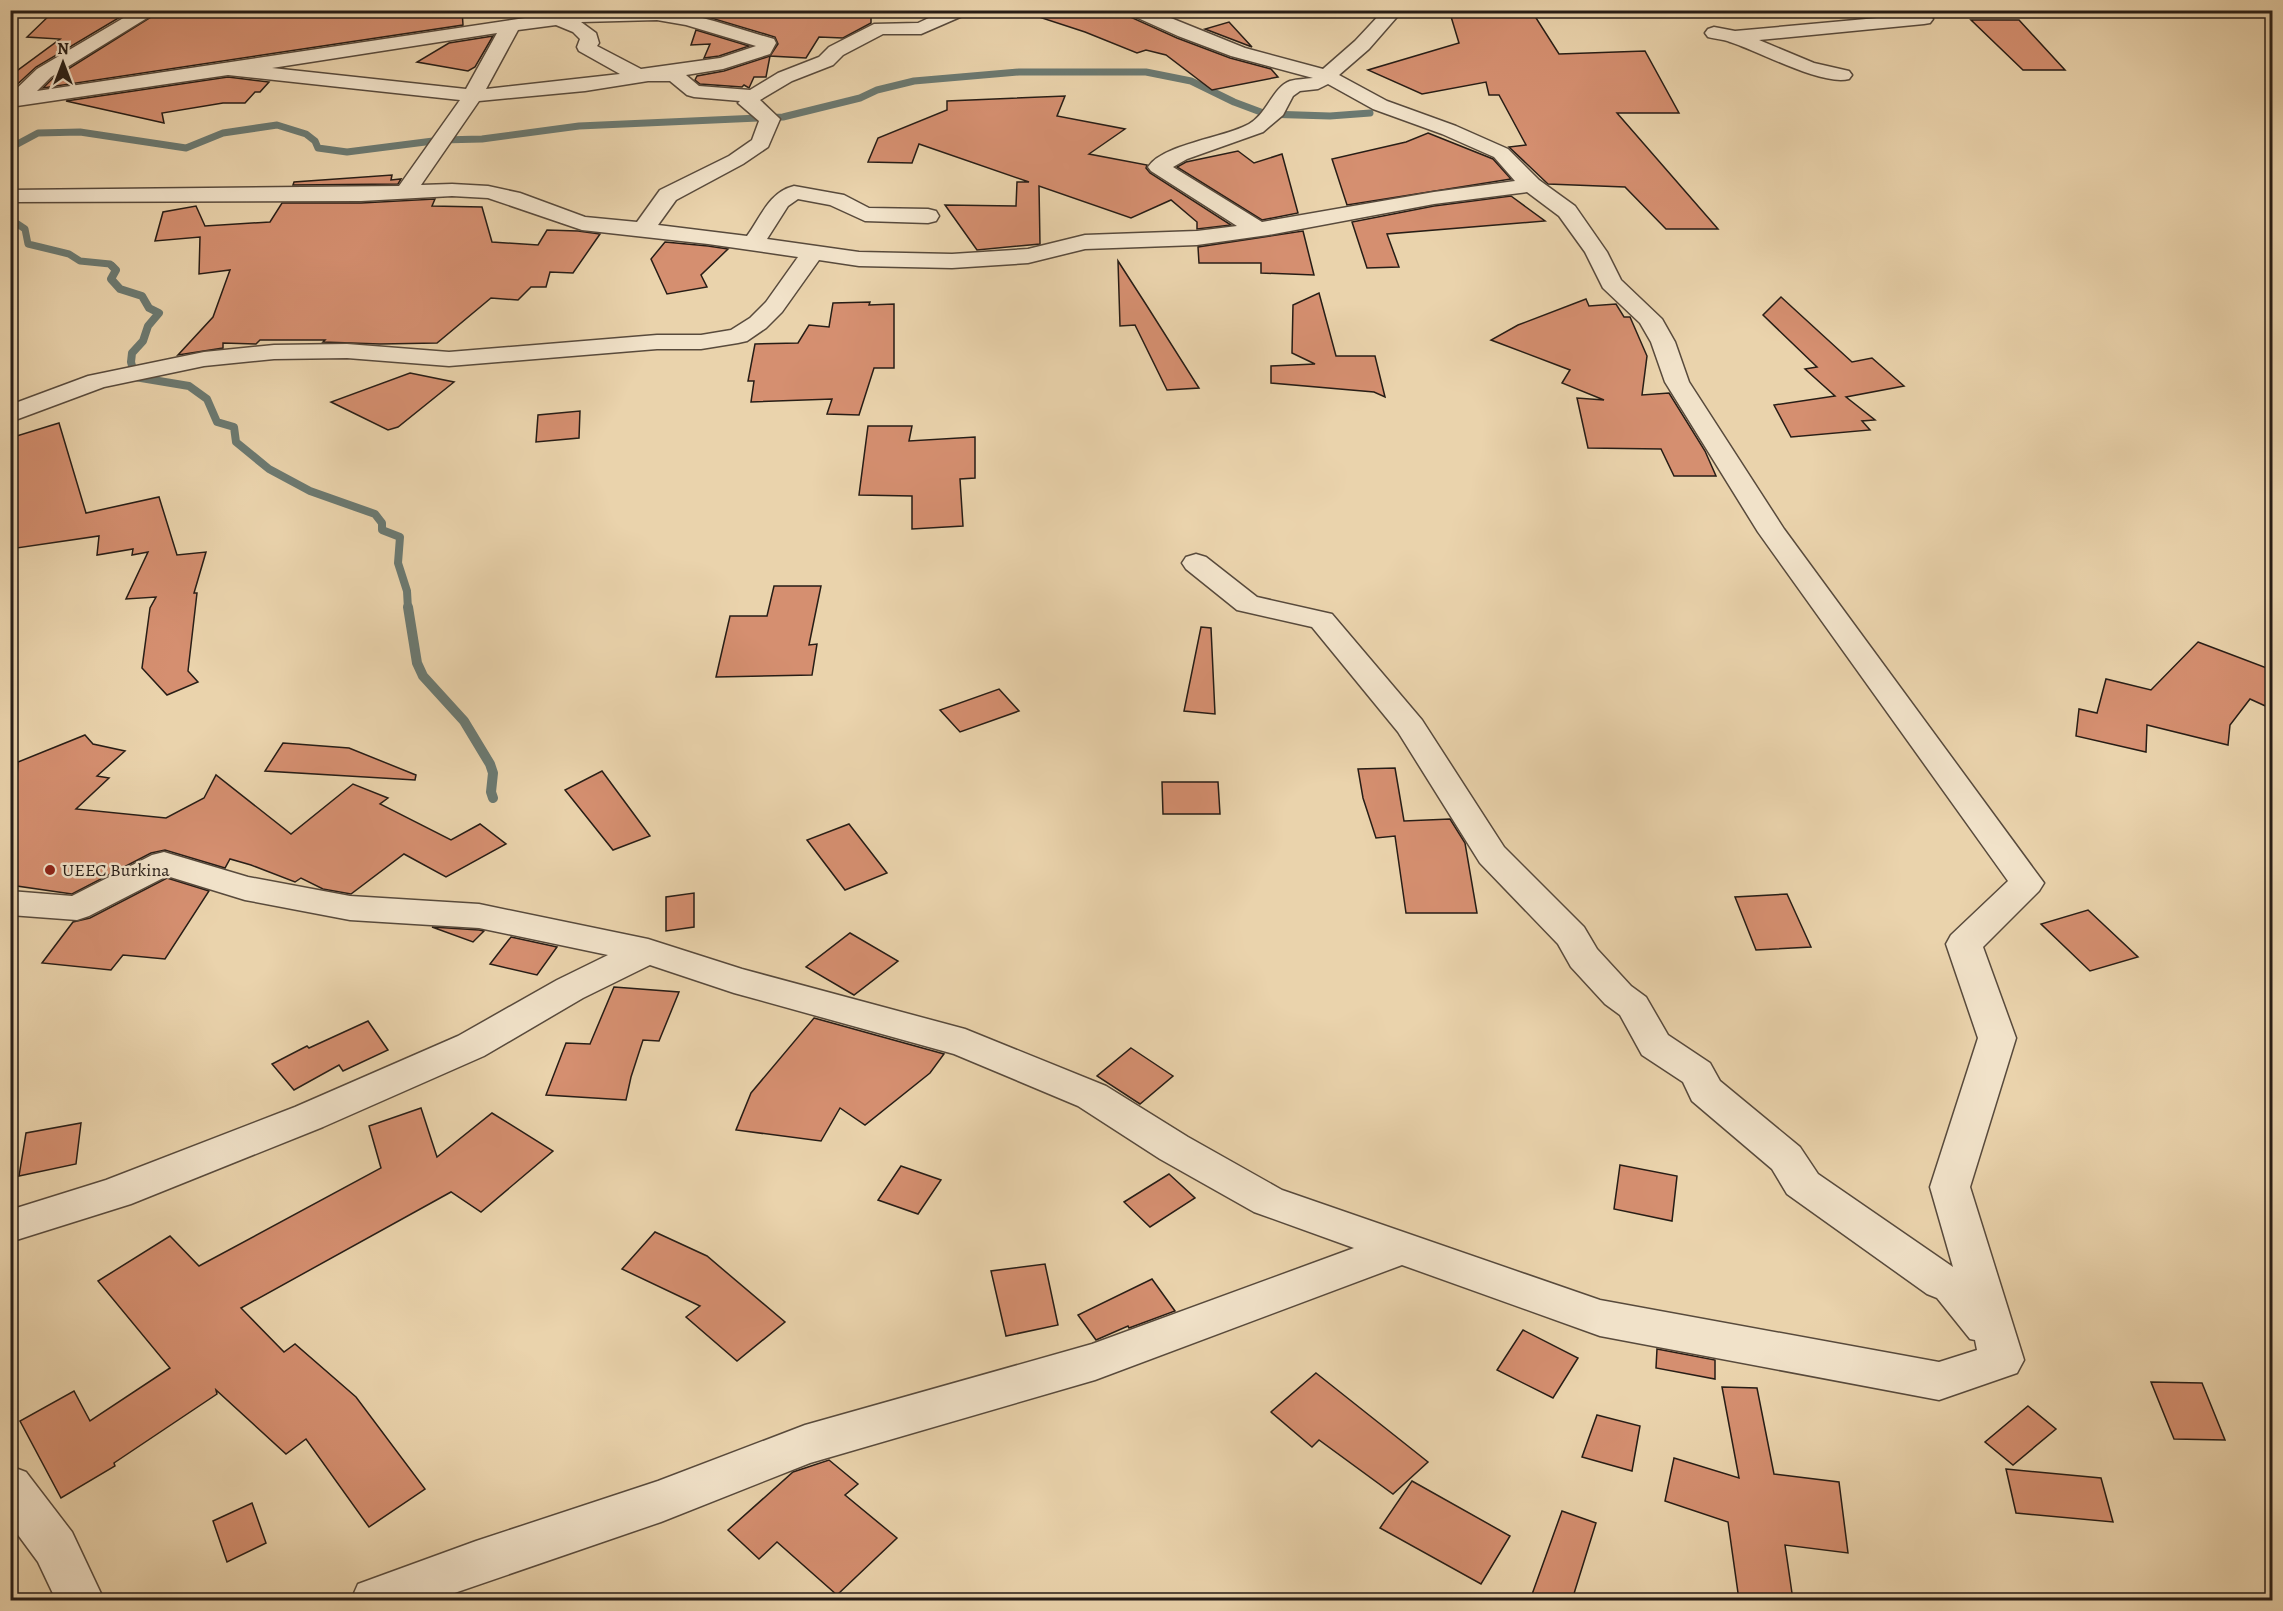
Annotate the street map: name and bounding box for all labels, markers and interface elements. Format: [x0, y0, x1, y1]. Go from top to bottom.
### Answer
north arrow [33, 33, 93, 93]
text: N [57, 38, 69, 60]
place label: UEEC Burkina [62, 858, 170, 882]
marker: UEEC Burkina [43, 863, 57, 877]

